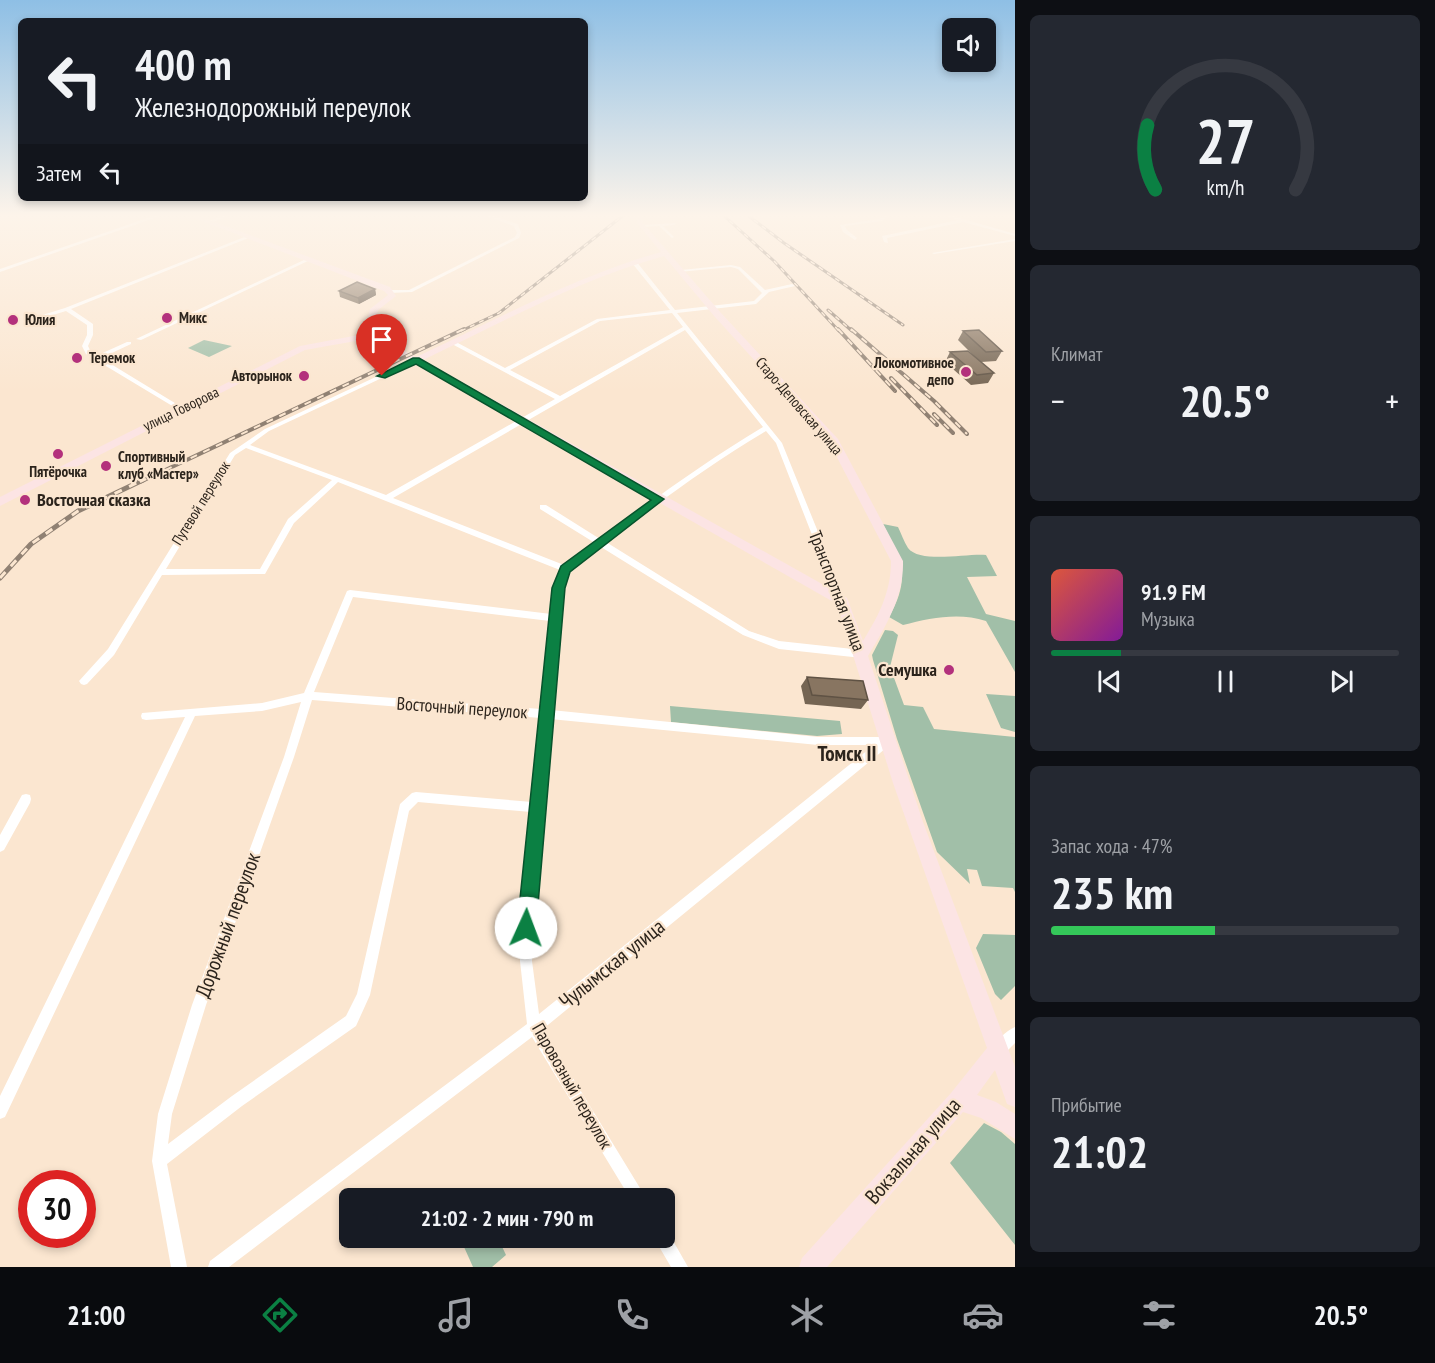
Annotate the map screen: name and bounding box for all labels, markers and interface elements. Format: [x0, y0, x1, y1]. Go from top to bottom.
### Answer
map controls [942, 18, 996, 72]
button: sound [942, 18, 996, 72]
text: 400 m [135, 37, 232, 92]
icon: left [36, 42, 114, 120]
text: Железнодорожный переулок [135, 90, 411, 124]
text: 27 [1195, 100, 1255, 181]
icon: left [94, 156, 127, 189]
text: Затем [36, 159, 82, 187]
text: km/h [1206, 173, 1244, 201]
place label: Микс [179, 308, 208, 327]
place label: Юлия [25, 310, 55, 329]
marker: Микс [160, 311, 174, 325]
marker: Юлия [6, 313, 20, 327]
pin [356, 314, 407, 376]
icon: arrive [365, 323, 398, 356]
text: Климат [1051, 341, 1102, 367]
place label: Теремок [89, 348, 136, 367]
marker: Теремок [70, 351, 84, 365]
street label: Старо-Деповская улица [752, 353, 847, 459]
place label: Локомотивное депо [873, 353, 954, 389]
marker: Локомотивное депо [959, 365, 973, 379]
place label: Авторынок [230, 366, 293, 385]
marker: Авторынок [297, 369, 311, 383]
text: 20.5° [1180, 371, 1270, 429]
text: − [1051, 379, 1065, 422]
text: + [1385, 379, 1399, 422]
street label: улица Говорова [140, 382, 222, 435]
marker: Пятёрочка [51, 447, 65, 461]
place label: Спортивный клуб «Мастер» [118, 447, 199, 483]
street label: Путевой переулок [167, 457, 234, 548]
marker: Спортивный клуб «Мастер» [99, 459, 113, 473]
place label: Пятёрочка [29, 462, 87, 481]
place label: Восточная сказка [37, 488, 151, 511]
marker: Восточная сказка [18, 493, 32, 507]
street label: Транспортная улица [804, 527, 871, 654]
text: 91.9 FM [1141, 578, 1206, 606]
text: Музыка [1141, 606, 1195, 632]
place label: Семушка [878, 658, 937, 681]
marker: Семушка [942, 663, 956, 677]
icon: previous [1093, 665, 1126, 698]
icon: pause [1209, 665, 1242, 698]
icon: next [1325, 665, 1358, 698]
street label: Восточный переулок [396, 691, 528, 724]
district label: Томск II [818, 740, 877, 767]
text: Запас хода · 47% [1051, 833, 1172, 859]
street label: Дорожный переулок [189, 849, 266, 1001]
text: 235 km [1051, 863, 1173, 921]
position arrow [494, 896, 558, 960]
street label: Чулымская улица [553, 913, 670, 1014]
street label: Паровозный переулок [527, 1019, 618, 1153]
street label: Вокзальная улица [859, 1092, 966, 1209]
text: Прибытие [1051, 1092, 1122, 1118]
text: 21:02 [1051, 1122, 1148, 1180]
speed limit sign: 30 [18, 1170, 96, 1248]
text: 21:02 · 2 мин · 790 m [421, 1204, 593, 1232]
icon: directions [259, 1294, 301, 1336]
icon: music [435, 1294, 477, 1336]
icon: phone [611, 1294, 653, 1336]
icon: climate [786, 1294, 828, 1336]
icon: car [962, 1294, 1004, 1336]
icon: filters [1138, 1294, 1180, 1336]
text: 21:00 [67, 1298, 125, 1332]
text: 20.5° [1314, 1298, 1368, 1332]

